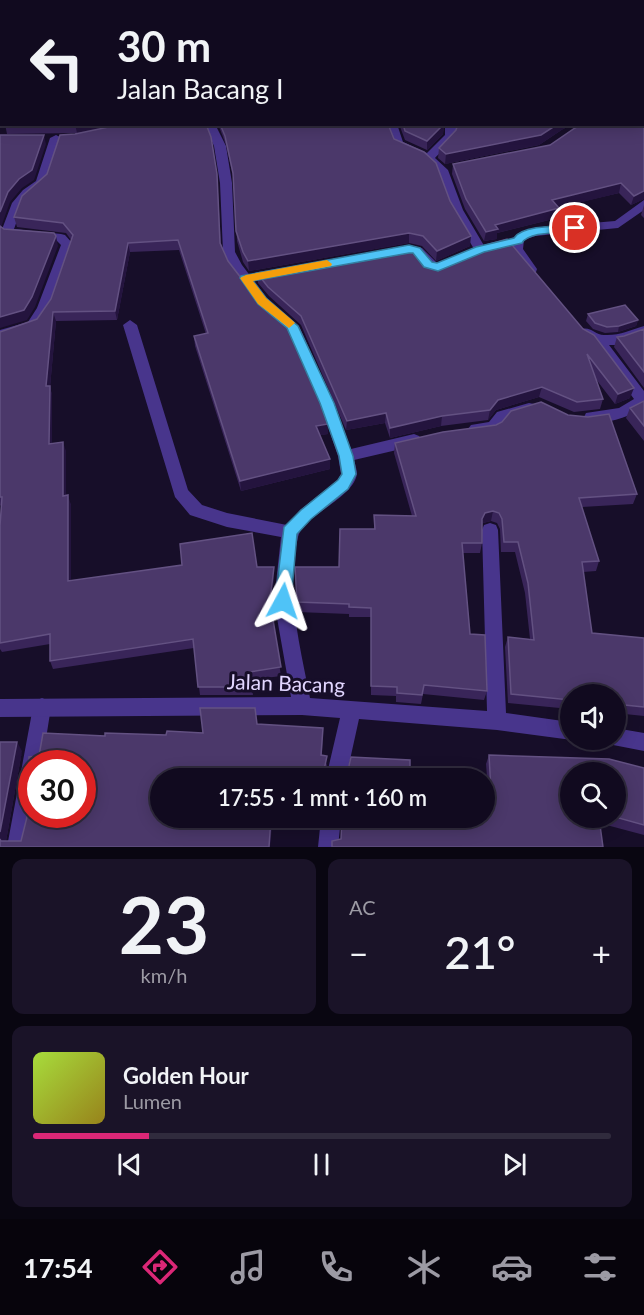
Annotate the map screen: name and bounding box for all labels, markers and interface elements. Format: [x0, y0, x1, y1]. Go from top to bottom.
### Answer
text: 30 m [117, 21, 211, 71]
icon: left [18, 24, 96, 102]
text: Jalan Bacang I [117, 72, 284, 105]
pin [549, 202, 600, 253]
icon: arrive [558, 211, 591, 244]
position arrow [251, 569, 315, 633]
street label: Jalan Bacang [226, 668, 346, 697]
map controls [560, 684, 626, 828]
button: sound [560, 684, 626, 750]
speed limit sign: 30 [18, 750, 96, 828]
button: search [560, 762, 626, 828]
text: 17:55 · 1 mnt · 160 m [218, 784, 427, 811]
text: 23 [119, 877, 209, 971]
text: AC [349, 895, 376, 919]
text: 21° [445, 925, 515, 979]
text: − [349, 933, 368, 973]
text: + [592, 933, 611, 973]
text: km/h [141, 963, 187, 987]
text: Golden Hour [123, 1062, 249, 1089]
text: Lumen [123, 1089, 182, 1113]
icon: previous [113, 1148, 146, 1181]
icon: pause [305, 1148, 338, 1181]
icon: next [498, 1148, 531, 1181]
icon: directions [139, 1246, 181, 1288]
icon: music [227, 1246, 269, 1288]
icon: phone [315, 1246, 357, 1288]
icon: climate [403, 1246, 445, 1288]
icon: car [491, 1246, 533, 1288]
icon: filters [579, 1246, 621, 1288]
text: 17:54 [23, 1251, 93, 1284]

